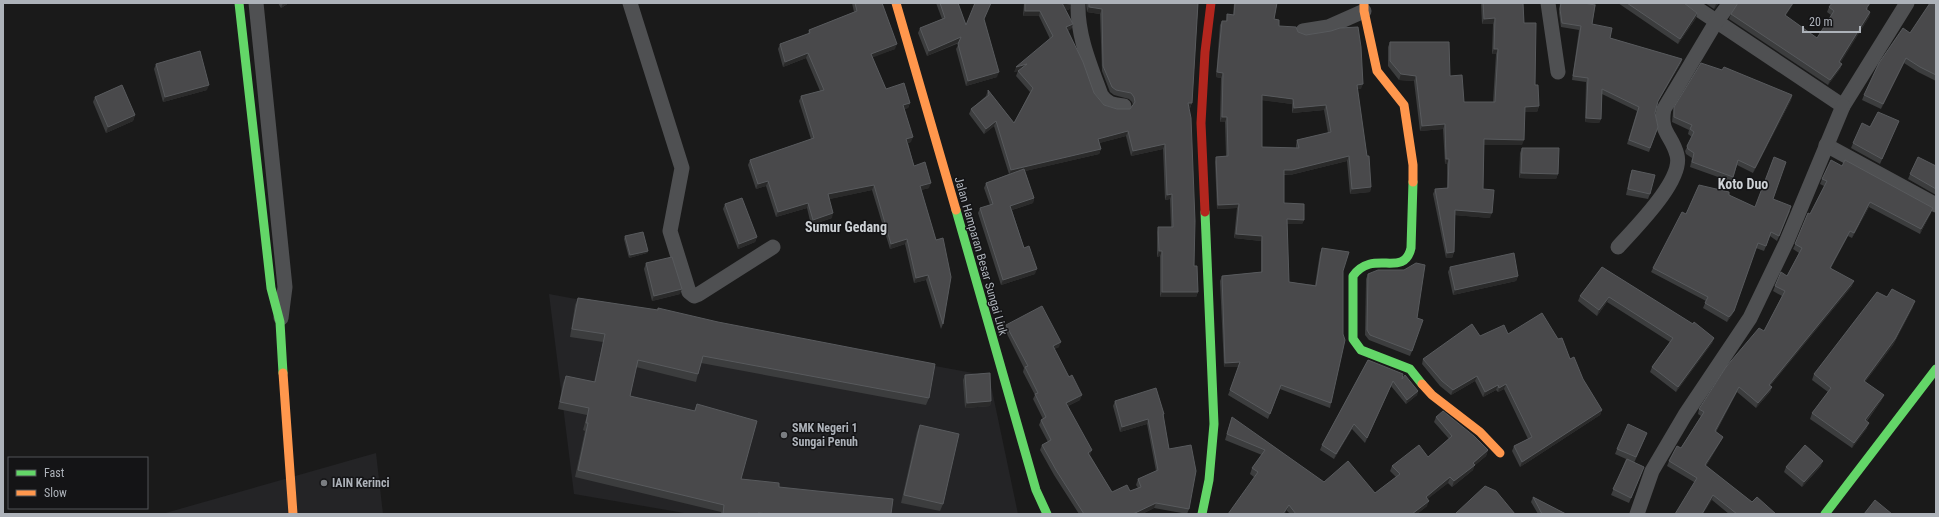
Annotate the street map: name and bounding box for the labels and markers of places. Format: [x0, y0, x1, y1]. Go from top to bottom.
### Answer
place label: SMK Negeri 1 Sungai Penuh [792, 421, 858, 449]
marker: SMK Negeri 1 Sungai Penuh [779, 430, 789, 440]
place label: IAIN Kerinci [332, 476, 390, 490]
marker: IAIN Kerinci [319, 478, 329, 488]

